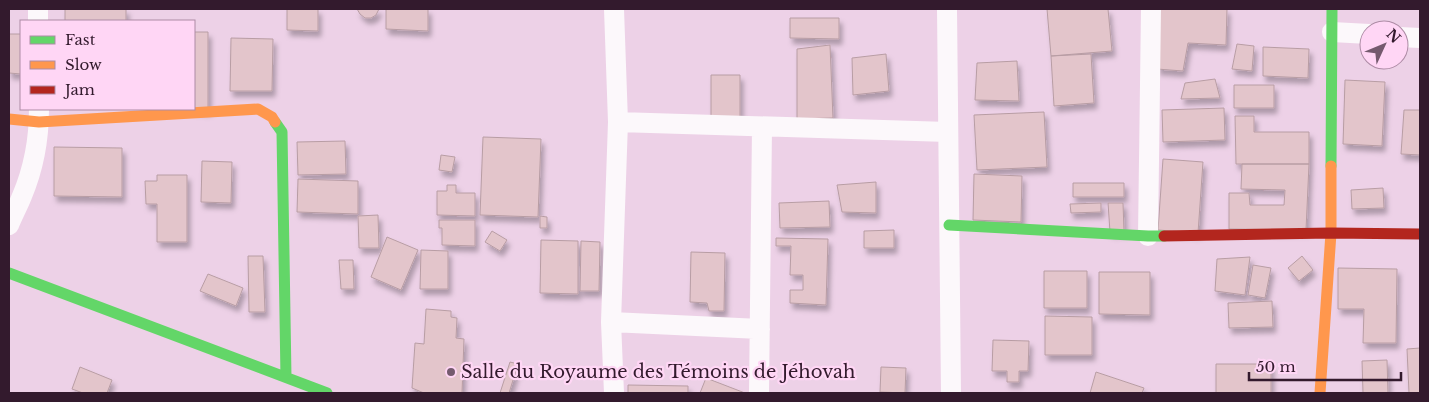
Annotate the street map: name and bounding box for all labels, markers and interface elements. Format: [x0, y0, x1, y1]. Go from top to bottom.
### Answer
legend [20, 20, 195, 110]
north arrow [1359, 20, 1409, 70]
text: N [1382, 25, 1404, 47]
text: Fast [65, 30, 96, 49]
text: Slow [65, 55, 102, 74]
text: Jam [63, 80, 95, 99]
scale bar [1249, 350, 1402, 382]
text: 50 m [1256, 357, 1296, 376]
place label: Salle du Royaume des Témoins de Jéhovah [461, 361, 855, 383]
marker: Salle du Royaume des Témoins de Jéhovah [445, 366, 457, 378]

